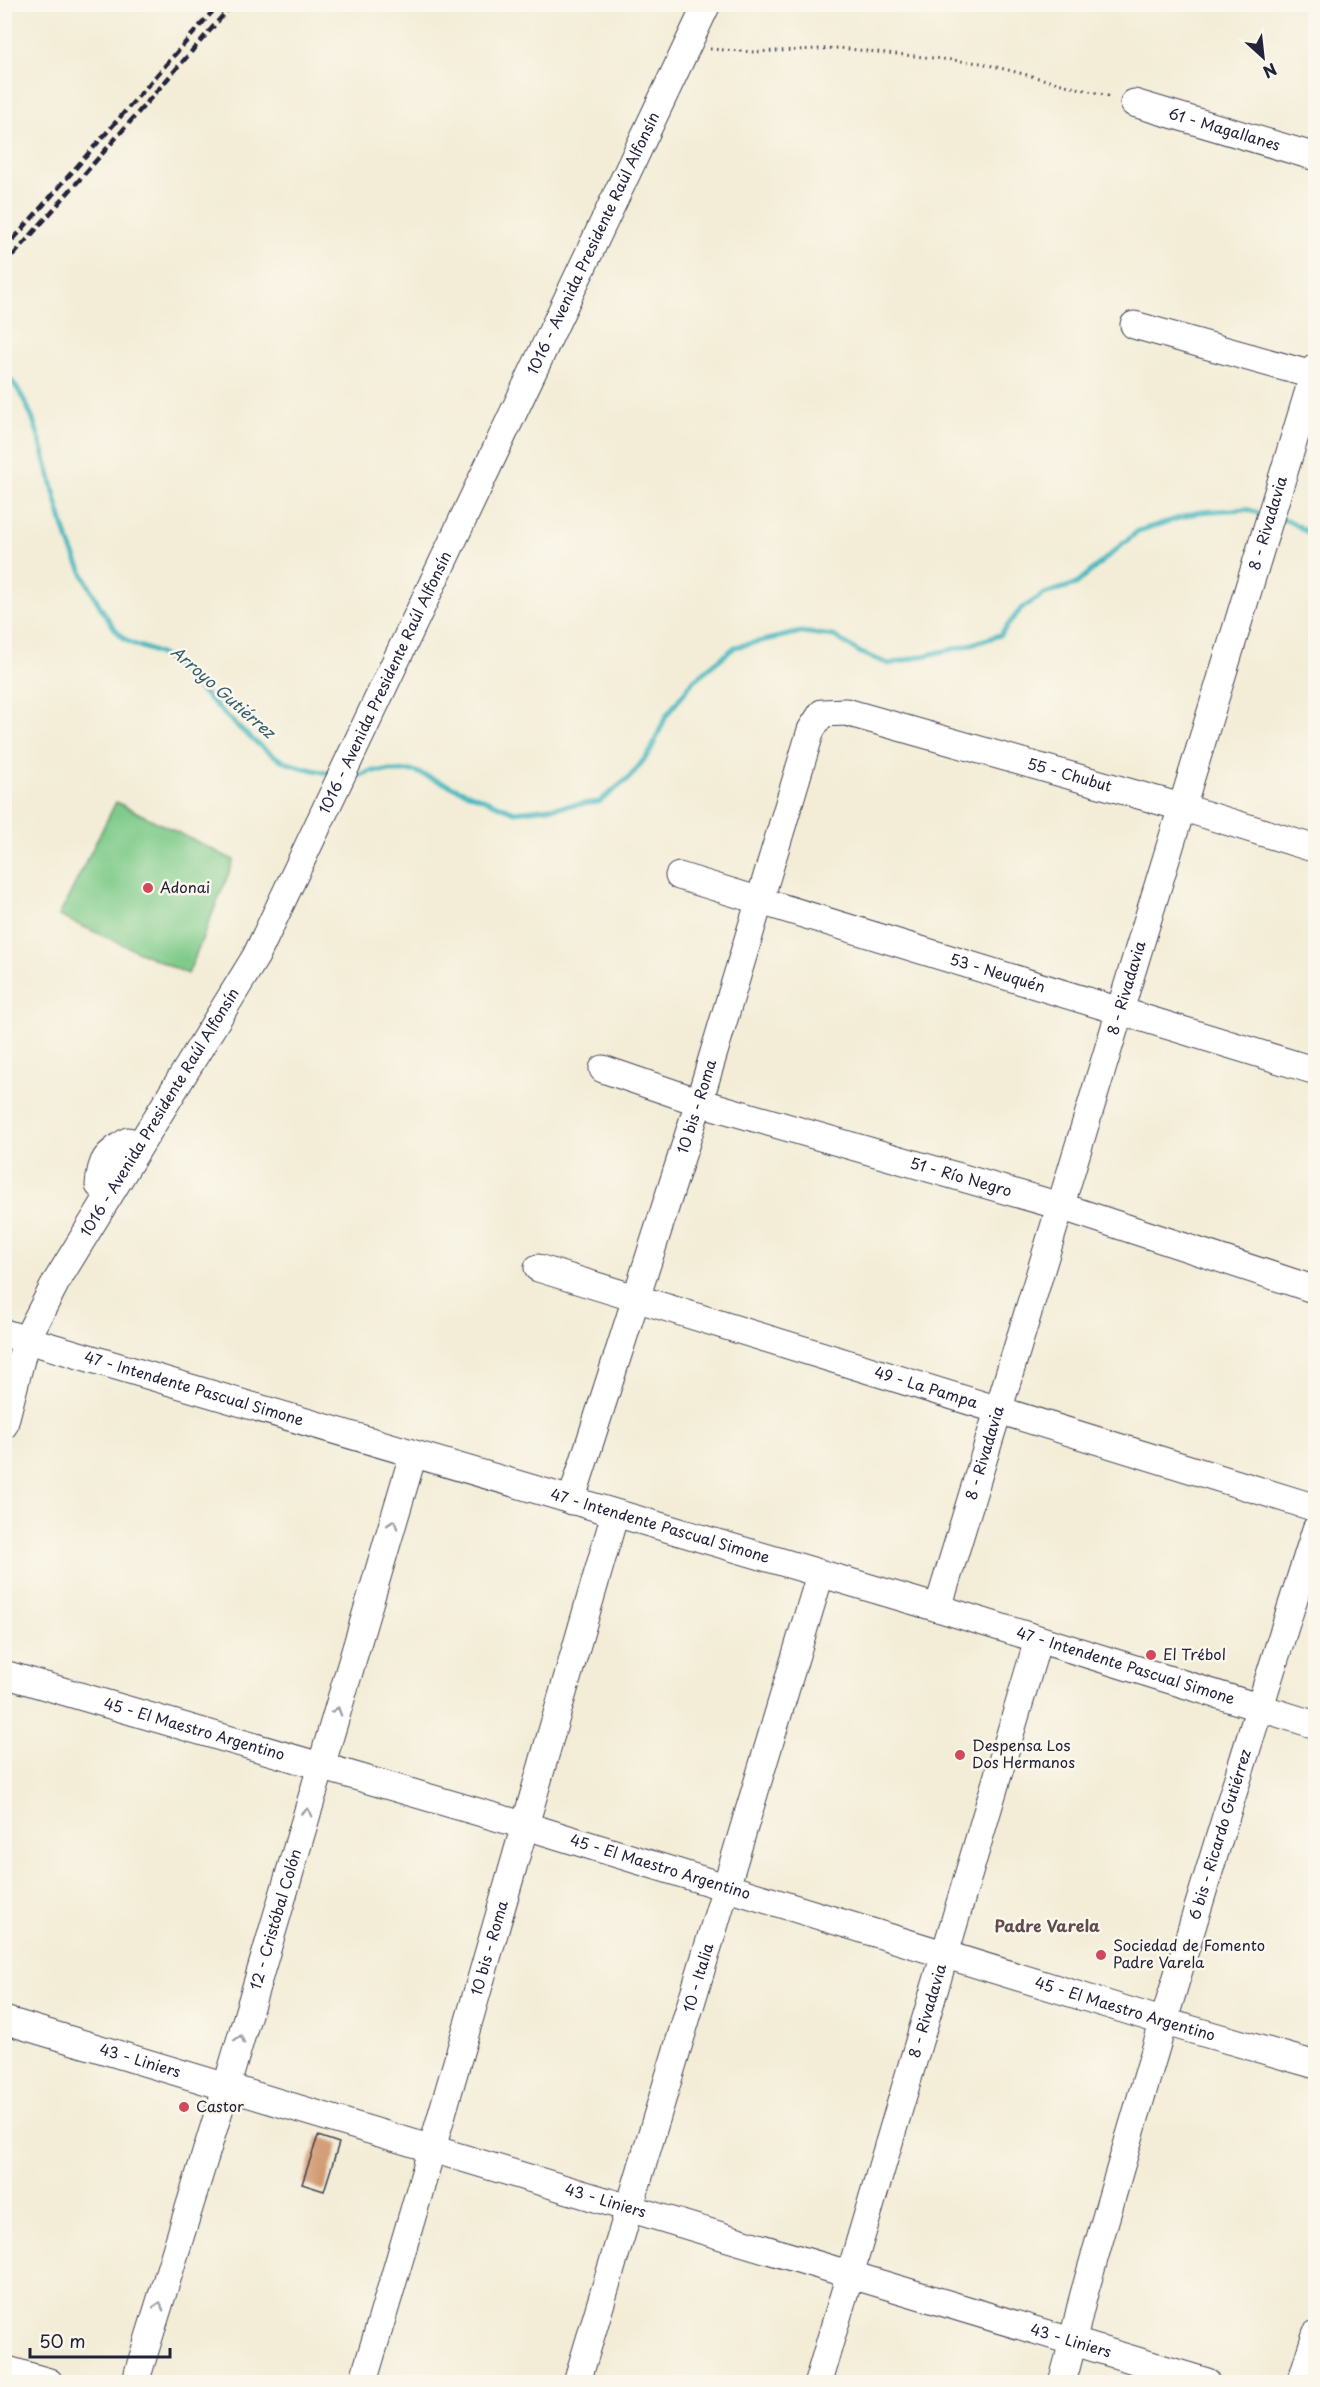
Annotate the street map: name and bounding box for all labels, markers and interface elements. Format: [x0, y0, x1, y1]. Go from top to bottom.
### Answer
north arrow [1233, 27, 1293, 87]
text: N [1259, 58, 1281, 85]
street label: 61 - Magallanes [1166, 101, 1283, 156]
street label: 1016 - Avenida Presidente Raúl Alfonsín [520, 108, 664, 378]
street label: 8 - Rivadavia [1242, 473, 1292, 573]
street label: 1016 - Avenida Presidente Raúl Alfonsín [312, 547, 456, 817]
water label: Arroyo Gutiérrez [167, 639, 283, 745]
street label: 55 - Chubut [1025, 751, 1115, 797]
place label: Adonai [160, 875, 210, 898]
marker: Adonai [141, 881, 155, 895]
street label: 8 - Rivadavia [1100, 938, 1151, 1037]
street label: 53 - Neuquén [947, 947, 1048, 997]
street label: 1016 - Avenida Presidente Raúl Alfonsín [74, 983, 244, 1240]
street label: 10 bis - Roma [670, 1056, 721, 1156]
street label: 51 - Río Negro [908, 1150, 1015, 1202]
street label: 47 - Intendente Pascual Simone [82, 1344, 307, 1431]
street label: 49 - La Pampa [872, 1359, 981, 1413]
street label: 8 - Rivadavia [959, 1402, 1009, 1502]
street label: 47 - Intendente Pascual Simone [548, 1482, 773, 1568]
one-way arrow [386, 1519, 398, 1530]
street label: 47 - Intendente Pascual Simone [1014, 1620, 1238, 1709]
place label: El Trébol [1163, 1642, 1226, 1665]
marker: El Trébol [1144, 1648, 1158, 1662]
street label: 45 - El Maestro Argentino [101, 1691, 288, 1765]
one-way arrow [330, 1706, 342, 1717]
place label: Despensa Los Dos Hermanos [972, 1733, 1075, 1773]
street label: 6 bis - Ricardo Gutiérrez [1182, 1746, 1256, 1922]
marker: Despensa Los Dos Hermanos [953, 1748, 967, 1762]
one-way arrow [300, 1807, 312, 1818]
street label: 45 - El Maestro Argentino [568, 1827, 754, 1904]
street label: 12 - Cristóbal Colón [243, 1846, 306, 1992]
street label: 10 bis - Roma [464, 1897, 513, 1998]
district label: Padre Varela [994, 1913, 1100, 1937]
place label: Sociedad de Fomento Padre Varela [1113, 1933, 1265, 1973]
street label: 10 - Italia [676, 1939, 719, 2015]
marker: Sociedad de Fomento Padre Varela [1094, 1948, 1108, 1962]
street label: 8 - Rivadavia [902, 1960, 952, 2060]
street label: 45 - El Maestro Argentino [1032, 1970, 1218, 2046]
one-way arrow [233, 2034, 246, 2044]
street label: 43 - Liniers [97, 2036, 184, 2083]
place label: Castor [196, 2094, 244, 2117]
marker: Castor [177, 2100, 191, 2114]
street label: 43 - Liniers [562, 2176, 649, 2223]
one-way arrow [152, 2301, 164, 2312]
street label: 43 - Liniers [1028, 2317, 1115, 2363]
scale bar [30, 2321, 170, 2359]
text: 50 m [39, 2327, 86, 2354]

